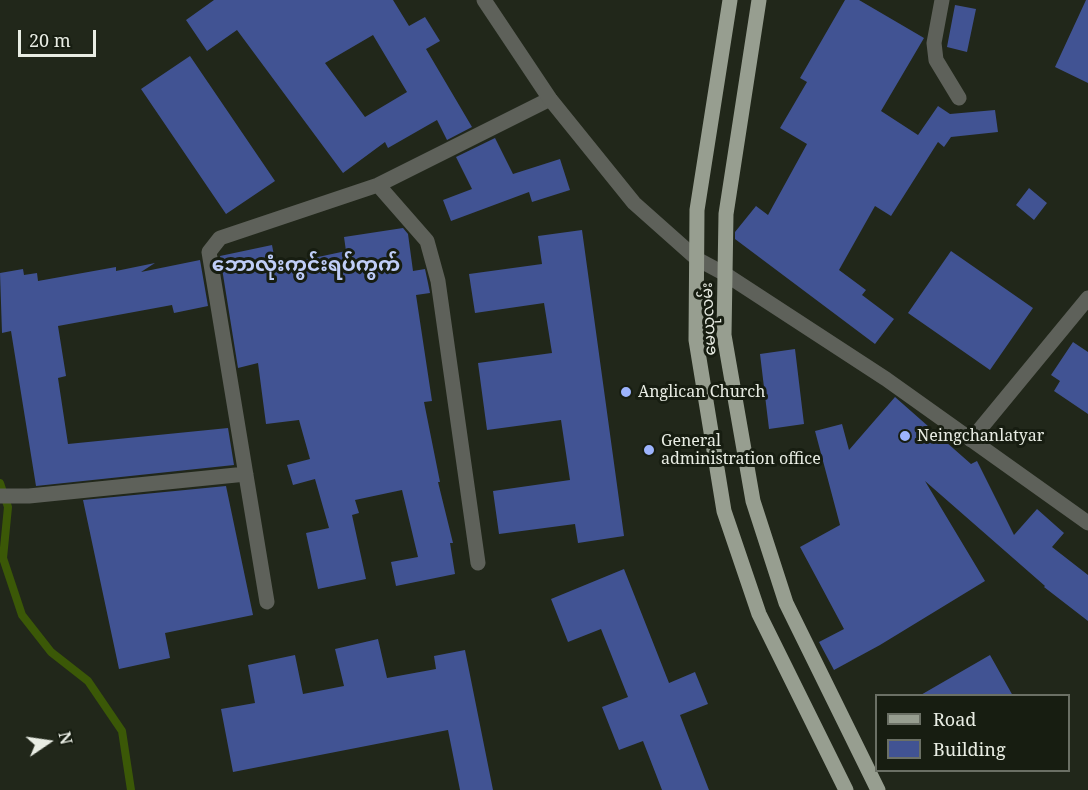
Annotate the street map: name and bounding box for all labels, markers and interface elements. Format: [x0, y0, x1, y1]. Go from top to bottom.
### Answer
scale bar [21, 18, 99, 56]
text: 20 m [29, 28, 71, 52]
district label: ဘောလုံးကွင်းရပ်ကွက် [212, 253, 400, 277]
street label: မေယုလမ်း [698, 282, 720, 356]
place label: Anglican Church [638, 382, 765, 402]
marker: Anglican Church [619, 385, 633, 399]
place label: Neingchanlatyar [917, 426, 1044, 446]
marker: Neingchanlatyar [898, 429, 912, 443]
place label: General administration office [661, 431, 821, 469]
marker: General administration office [642, 443, 656, 457]
legend [875, 694, 1070, 772]
text: Road [933, 707, 976, 731]
north arrow [18, 712, 78, 772]
text: N [53, 729, 78, 747]
text: Building [933, 737, 1006, 761]

